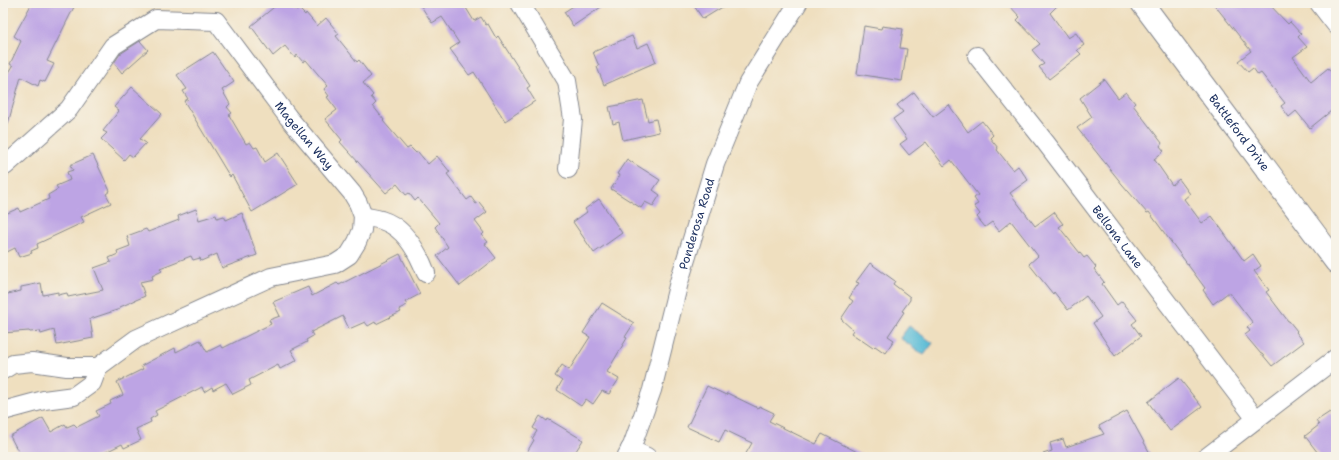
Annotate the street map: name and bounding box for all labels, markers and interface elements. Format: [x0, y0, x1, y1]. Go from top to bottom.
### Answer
street label: Battleford Drive [1205, 91, 1273, 174]
street label: Magellan Way [271, 98, 337, 173]
street label: Ponderosa Road [675, 176, 718, 272]
street label: Bellona Lane [1088, 202, 1147, 272]

